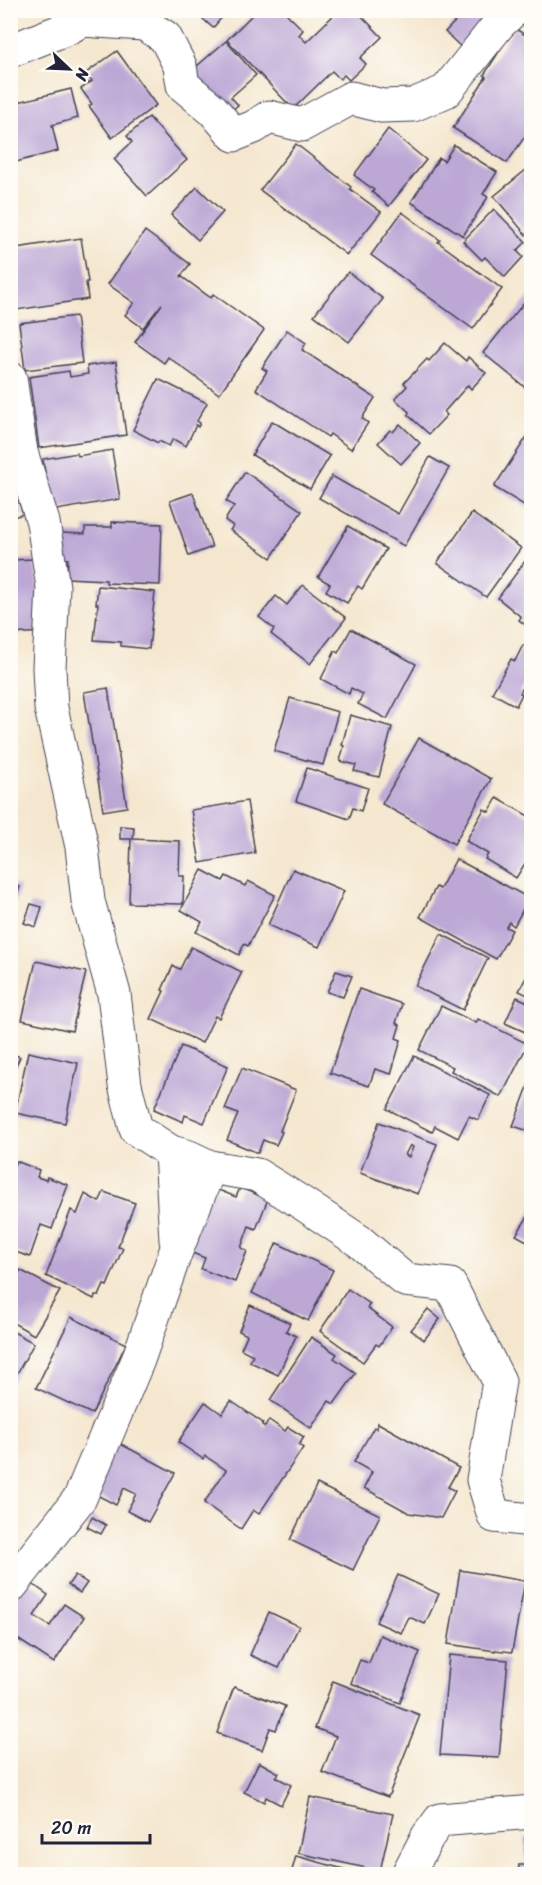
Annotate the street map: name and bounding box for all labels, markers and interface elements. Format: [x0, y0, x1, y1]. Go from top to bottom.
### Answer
north arrow [39, 39, 99, 99]
text: N [66, 63, 98, 86]
scale bar [42, 1807, 150, 1845]
text: 20 m [51, 1812, 91, 1844]

